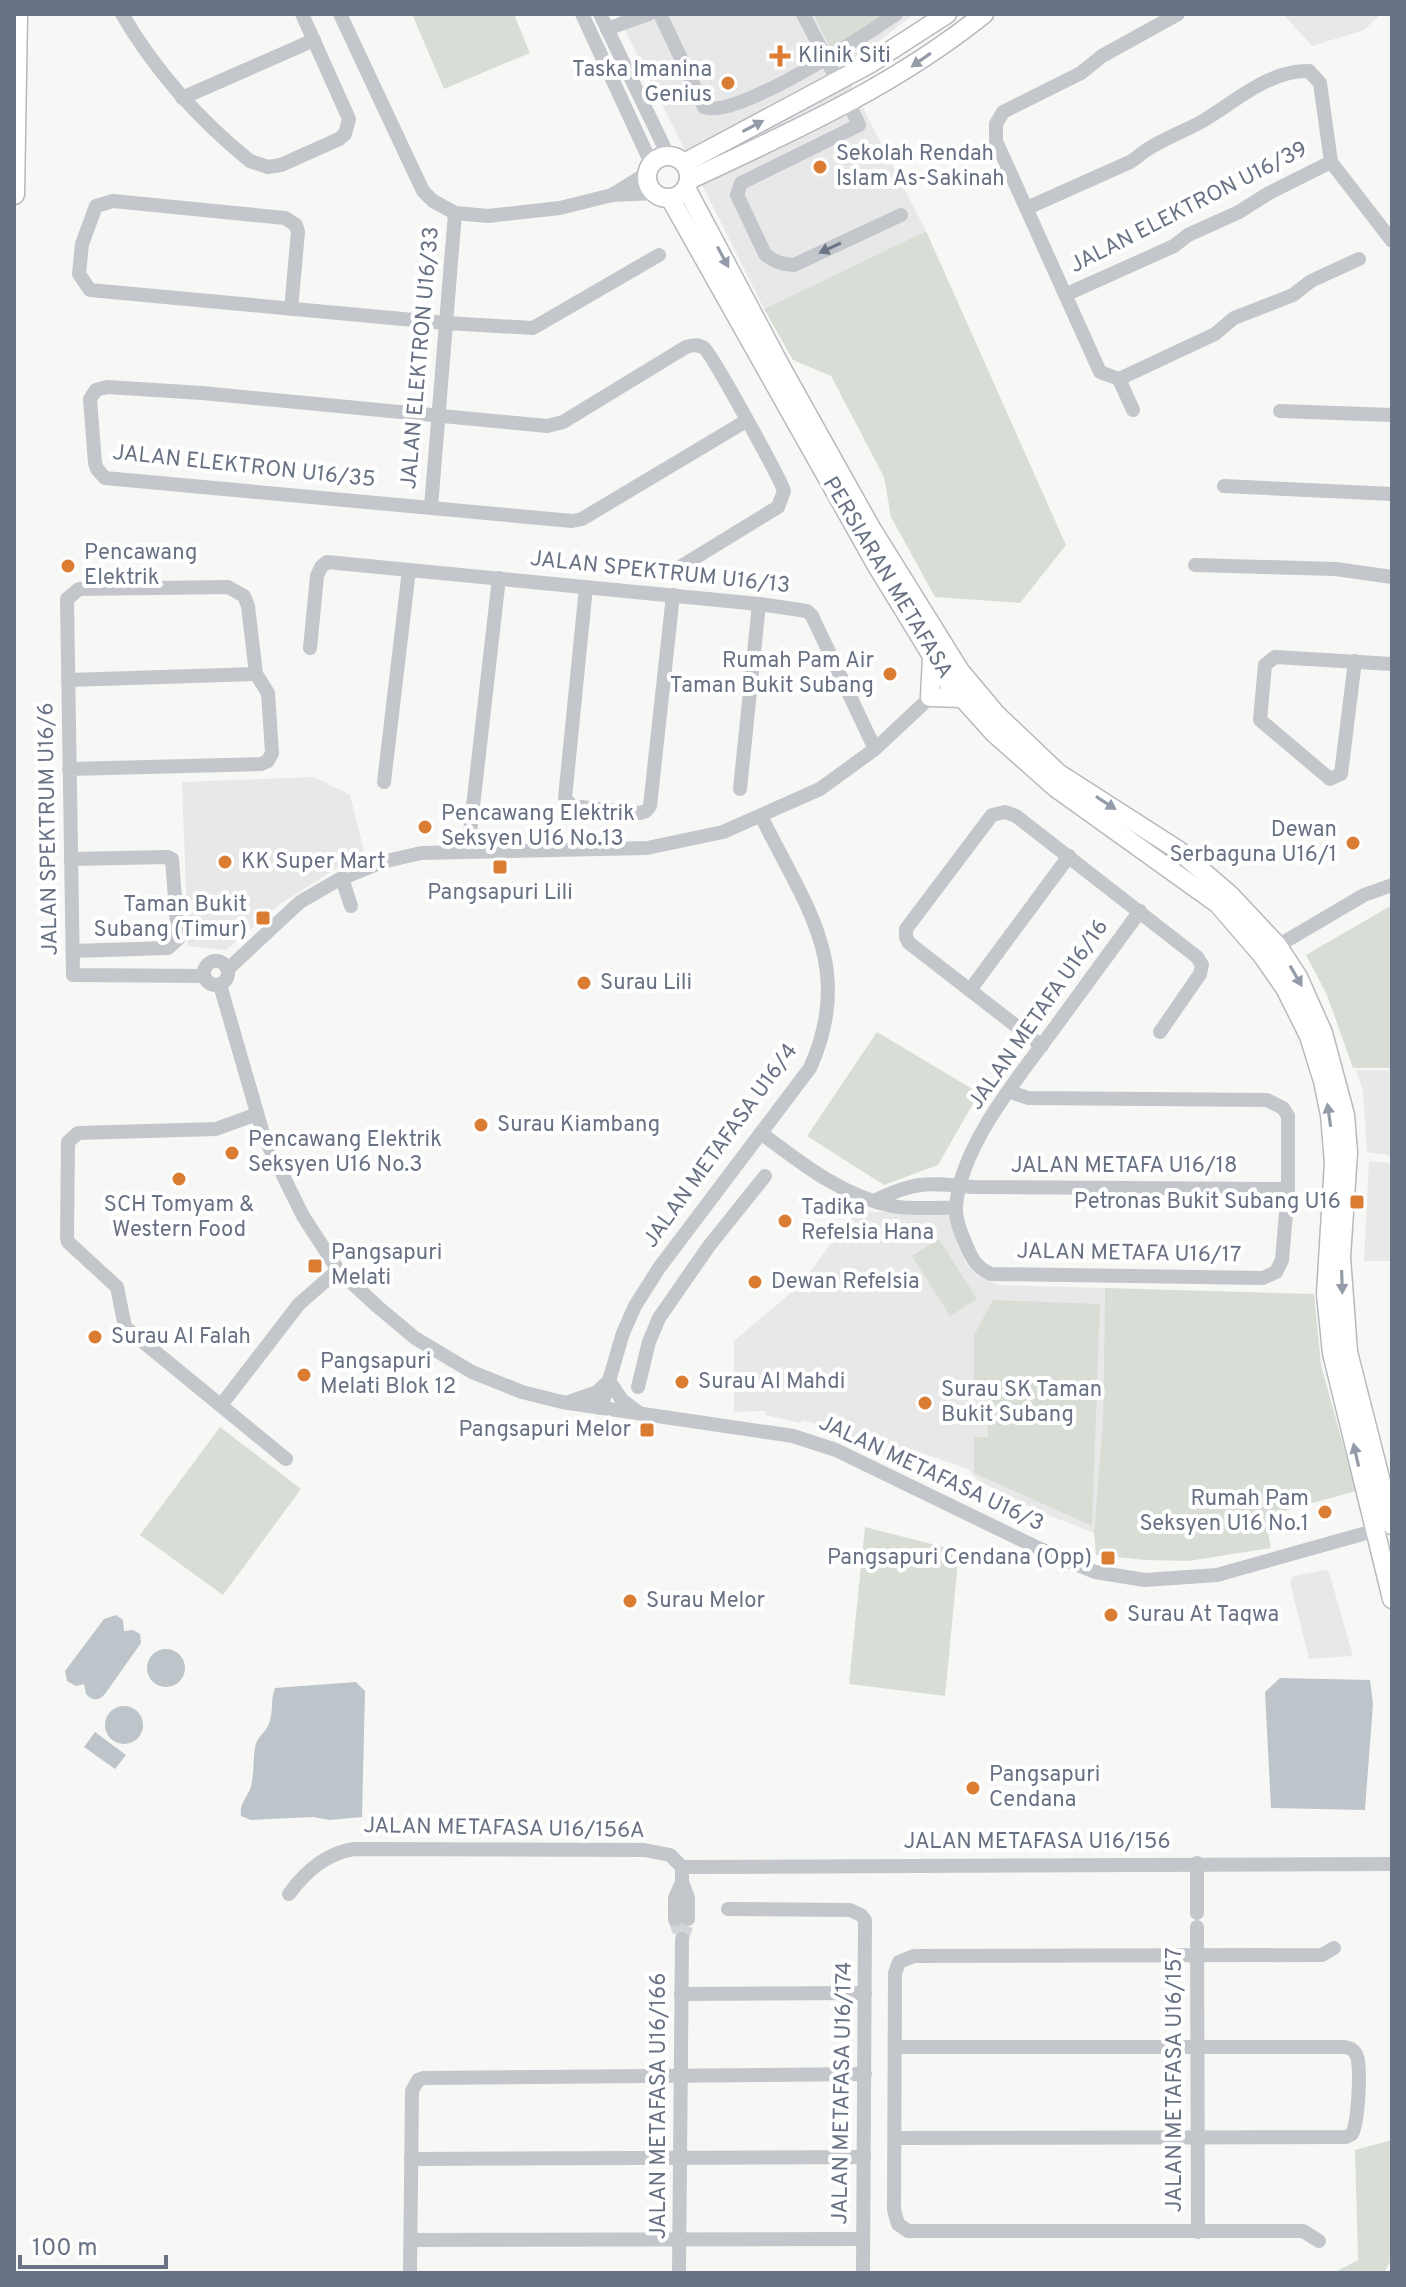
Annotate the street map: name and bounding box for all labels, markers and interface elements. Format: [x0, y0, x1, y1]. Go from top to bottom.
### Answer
place label: Klinik Siti [798, 43, 891, 70]
marker: Klinik Siti [769, 45, 791, 67]
one-way arrow [910, 52, 931, 67]
place label: Taska Imanina Genius [572, 57, 712, 109]
marker: Taska Imanina Genius [719, 74, 737, 92]
one-way arrow [741, 119, 764, 132]
street label: JALAN ELEKTRON U16/39 [1066, 136, 1312, 280]
place label: Sekolah Rendah Islam As-Sakinah [836, 141, 1005, 193]
marker: Sekolah Rendah Islam As-Sakinah [811, 158, 829, 176]
street label: JALAN ELEKTRON U16/33 [396, 225, 446, 491]
one-way arrow [819, 241, 842, 255]
one-way arrow [716, 245, 729, 268]
street label: JALAN ELEKTRON U16/35 [111, 440, 377, 494]
street label: PERSIARAN METAFASA [816, 472, 958, 684]
place label: Pencawang Elektrik [84, 540, 197, 592]
street label: JALAN SPEKTRUM U16/13 [529, 546, 791, 600]
marker: Pencawang Elektrik [59, 557, 77, 575]
place label: Rumah Pam Air Taman Bukit Subang [670, 648, 874, 700]
marker: Rumah Pam Air Taman Bukit Subang [881, 665, 899, 683]
street label: JALAN SPEKTRUM U16/6 [33, 702, 65, 956]
one-way arrow [1095, 796, 1116, 811]
place label: Pencawang Elektrik Seksyen U16 No.13 [441, 801, 635, 853]
place label: Dewan Serbaguna U16/1 [1169, 817, 1337, 869]
marker: Pencawang Elektrik Seksyen U16 No.13 [416, 818, 434, 836]
marker: Dewan Serbaguna U16/1 [1344, 834, 1362, 852]
place label: KK Super Mart [241, 849, 386, 876]
marker: KK Super Mart [216, 853, 234, 871]
marker: Pangsapuri Lili [491, 858, 509, 876]
place label: Pangsapuri Lili [427, 880, 573, 907]
place label: Taman Bukit Subang (Timur) [94, 892, 247, 944]
marker: Taman Bukit Subang (Timur) [254, 909, 272, 927]
street label: JALAN METAFA U16/16 [963, 915, 1115, 1115]
one-way arrow [1289, 965, 1303, 987]
place label: Surau Lili [600, 970, 692, 997]
marker: Surau Lili [575, 974, 593, 992]
street label: JALAN METAFASA U16/4 [638, 1039, 804, 1253]
one-way arrow [1322, 1102, 1335, 1127]
place label: Surau Kiambang [497, 1112, 660, 1139]
marker: Surau Kiambang [472, 1116, 490, 1134]
place label: Pencawang Elektrik Seksyen U16 No.3 [248, 1127, 442, 1179]
marker: Pencawang Elektrik Seksyen U16 No.3 [223, 1144, 241, 1162]
street label: JALAN METAFA U16/18 [1011, 1153, 1237, 1180]
marker: SCH Tomyam & Western Food [170, 1170, 188, 1188]
place label: Petronas Bukit Subang U16 [1074, 1189, 1341, 1216]
place label: SCH Tomyam & Western Food [104, 1192, 254, 1244]
marker: Petronas Bukit Subang U16 [1348, 1193, 1366, 1211]
place label: Tadika Refelsia Hana [801, 1195, 934, 1247]
marker: Tadika Refelsia Hana [776, 1212, 794, 1230]
street label: JALAN METAFA U16/17 [1016, 1239, 1242, 1269]
place label: Pangsapuri Melati [331, 1240, 442, 1292]
marker: Pangsapuri Melati [306, 1257, 324, 1275]
place label: Dewan Refelsia [771, 1269, 920, 1296]
one-way arrow [1336, 1270, 1349, 1295]
marker: Dewan Refelsia [746, 1273, 764, 1291]
place label: Surau Al Falah [111, 1324, 251, 1351]
marker: Surau Al Falah [86, 1328, 104, 1346]
place label: Pangsapuri Melati Blok 12 [320, 1349, 456, 1401]
marker: Pangsapuri Melati Blok 12 [295, 1366, 313, 1384]
place label: Surau Al Mahdi [698, 1369, 845, 1396]
marker: Surau Al Mahdi [673, 1373, 691, 1391]
place label: Surau SK Taman Bukit Subang [941, 1377, 1102, 1429]
marker: Surau SK Taman Bukit Subang [916, 1394, 934, 1412]
street label: JALAN METAFASA U16/3 [814, 1410, 1048, 1538]
place label: Pangsapuri Melor [458, 1417, 631, 1444]
marker: Pangsapuri Melor [638, 1421, 656, 1439]
one-way arrow [1349, 1442, 1362, 1467]
place label: Rumah Pam Seksyen U16 No.1 [1139, 1486, 1309, 1538]
marker: Rumah Pam Seksyen U16 No.1 [1316, 1503, 1334, 1521]
place label: Pangsapuri Cendana (Opp) [827, 1545, 1092, 1572]
marker: Pangsapuri Cendana (Opp) [1099, 1549, 1117, 1567]
place label: Surau Melor [646, 1588, 765, 1615]
marker: Surau Melor [621, 1592, 639, 1610]
place label: Surau At Taqwa [1127, 1602, 1279, 1629]
marker: Surau At Taqwa [1102, 1606, 1120, 1624]
place label: Pangsapuri Cendana [989, 1762, 1100, 1814]
marker: Pangsapuri Cendana [964, 1779, 982, 1797]
street label: JALAN METAFASA U16/156A [363, 1813, 645, 1845]
street label: JALAN METAFASA U16/156 [903, 1829, 1171, 1856]
street label: JALAN METAFASA U16/157 [1162, 1947, 1189, 2213]
street label: JALAN METAFASA U16/174 [827, 1961, 859, 2225]
street label: JALAN METAFASA U16/166 [646, 1973, 673, 2239]
scale bar [20, 2219, 166, 2269]
text: 100 m [32, 2234, 98, 2264]

